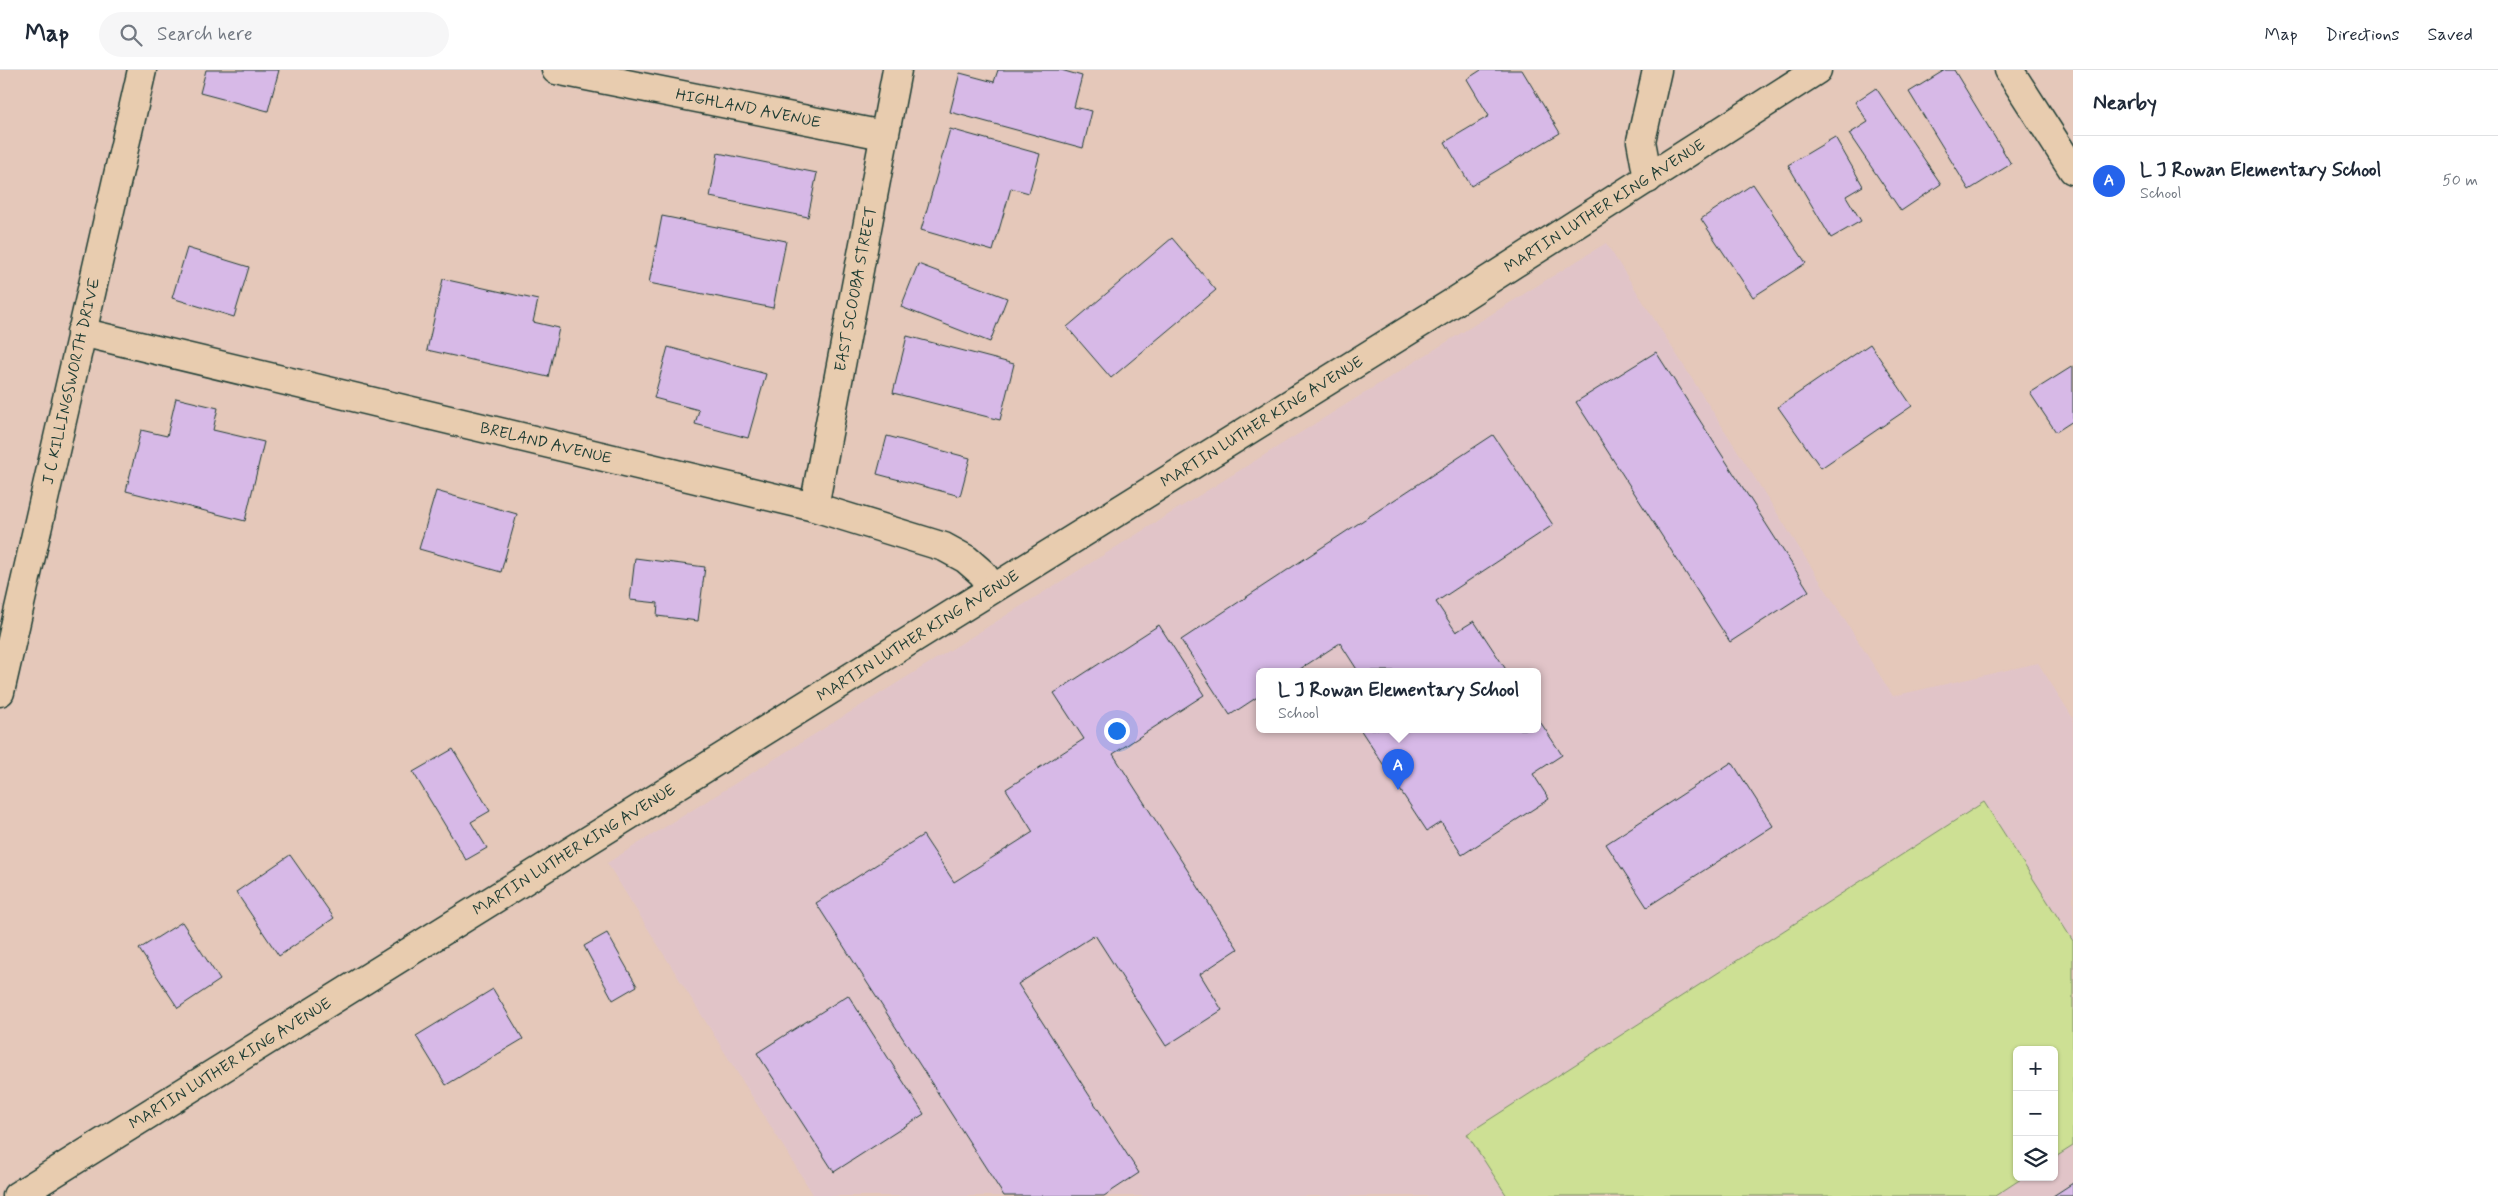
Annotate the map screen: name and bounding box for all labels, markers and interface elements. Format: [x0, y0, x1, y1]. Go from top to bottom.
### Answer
search box [99, 12, 449, 57]
text: Map [25, 19, 69, 50]
icon: search [117, 21, 145, 49]
text: Search here [157, 22, 253, 47]
text: Map [2265, 23, 2298, 47]
text: Directions [2326, 23, 2400, 47]
text: Saved [2428, 23, 2473, 47]
street label: HIGHLAND AVENUE [674, 84, 823, 133]
text: Nearby [2093, 89, 2157, 117]
street label: MARTIN LUTHER KING AVENUE [1500, 134, 1709, 278]
text: L J Rowan Elementary School [2140, 158, 2381, 183]
text: A [2104, 170, 2114, 191]
text: 50 m [2442, 170, 2478, 191]
text: School [2140, 183, 2181, 204]
street label: EAST SCOOBA STREET [829, 204, 881, 373]
street label: J C KILLINGSWORTH DRIVE [37, 275, 105, 487]
street label: MARTIN LUTHER KING AVENUE [1157, 351, 1367, 493]
street label: BRELAND AVENUE [478, 417, 614, 469]
street label: MARTIN LUTHER KING AVENUE [813, 565, 1023, 706]
popup [1256, 668, 1541, 733]
text: L J Rowan Elementary School [1278, 678, 1519, 703]
text: School [1278, 703, 1319, 724]
your location [1104, 718, 1130, 744]
pin: A [1382, 749, 1414, 790]
street label: MARTIN LUTHER KING AVENUE [469, 779, 679, 920]
street label: MARTIN LUTHER KING AVENUE [125, 993, 335, 1134]
map controls [2013, 1046, 2058, 1181]
button: + [2013, 1046, 2058, 1091]
button: − [2013, 1091, 2058, 1136]
button: layers [2013, 1136, 2058, 1181]

